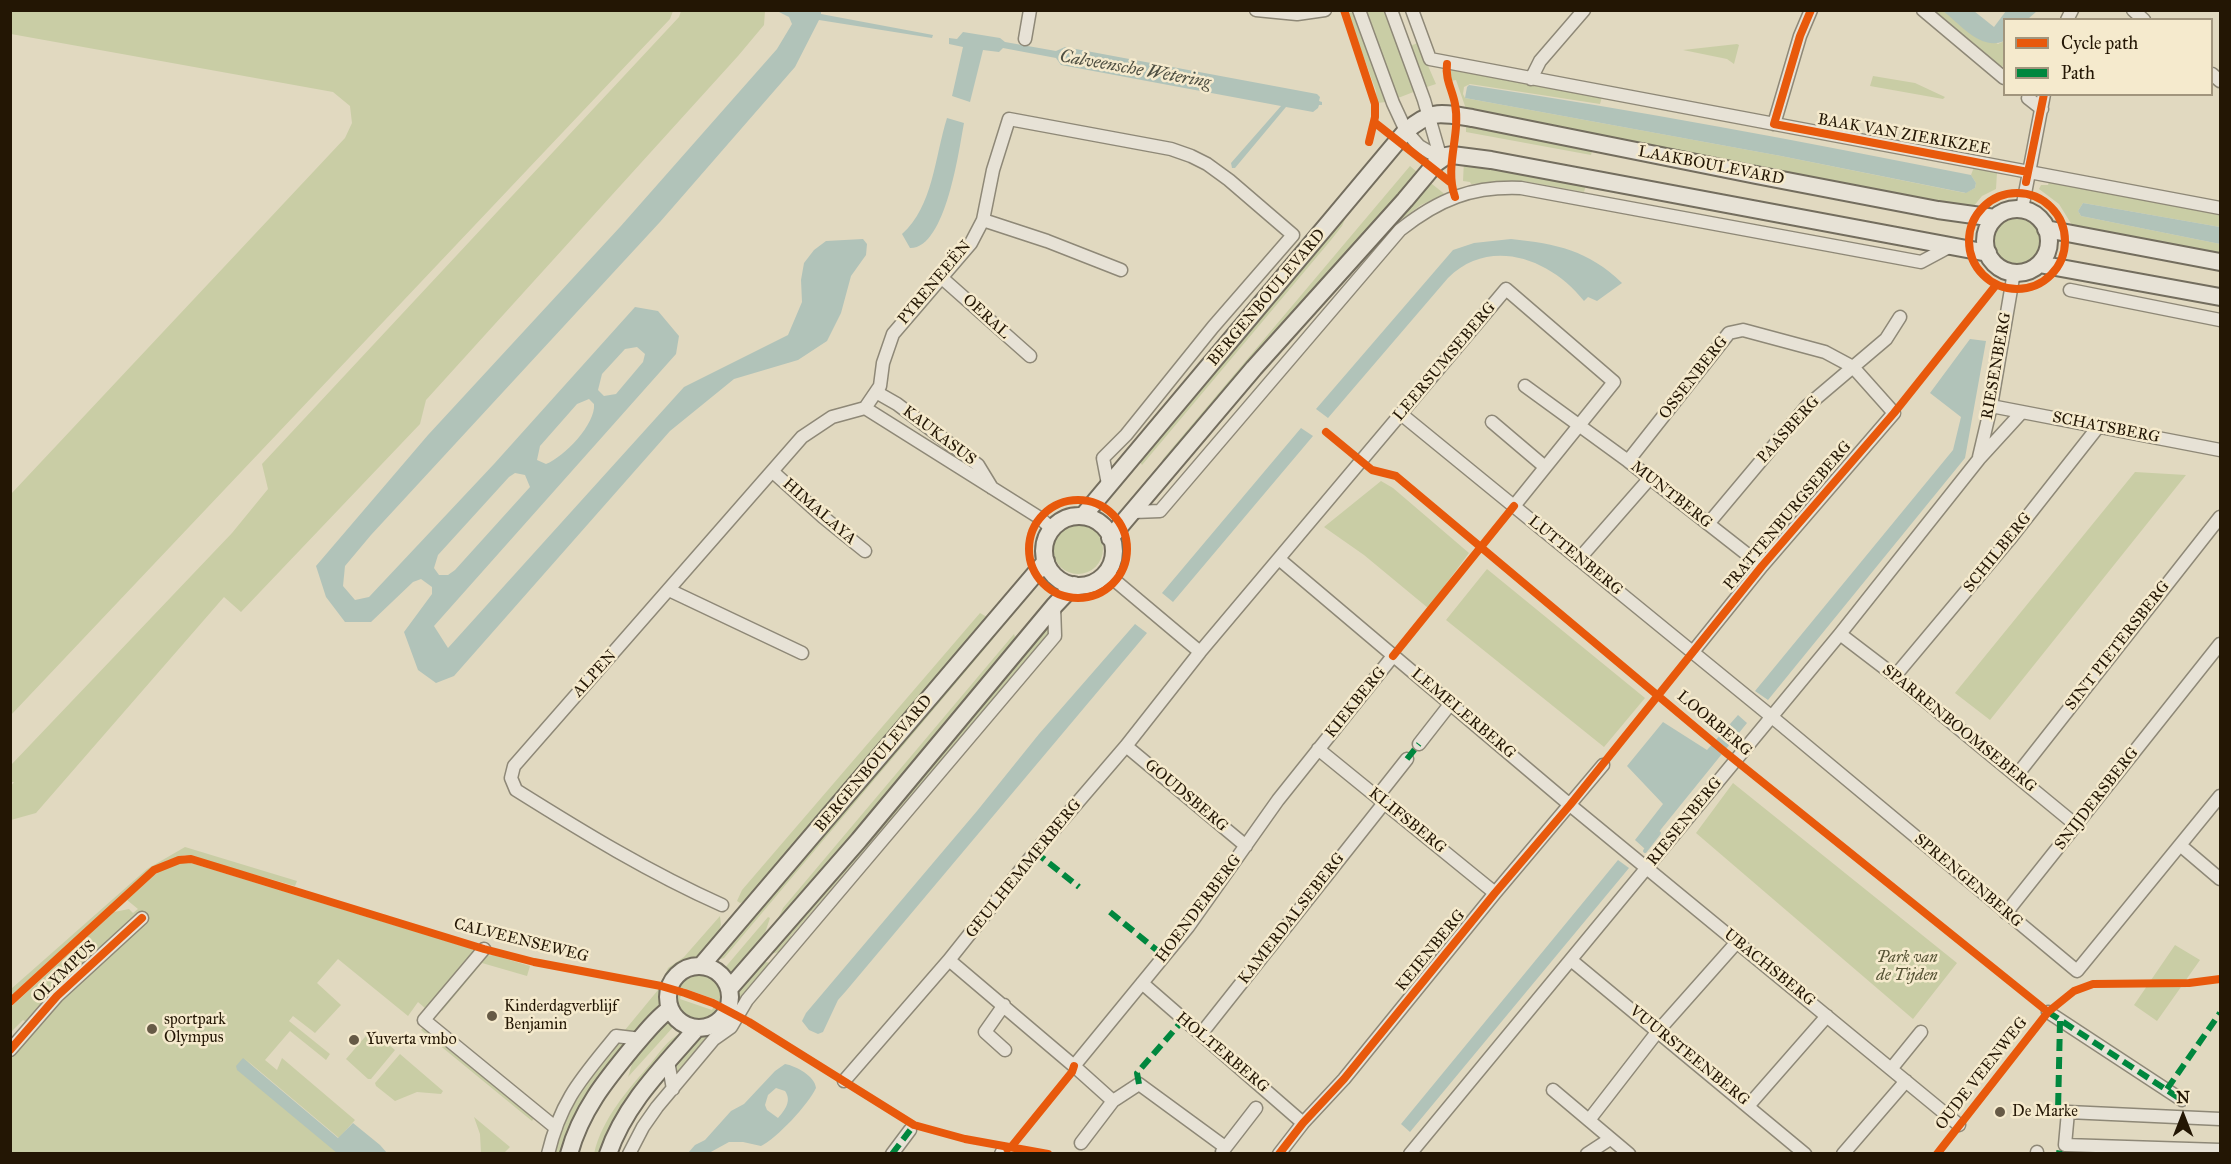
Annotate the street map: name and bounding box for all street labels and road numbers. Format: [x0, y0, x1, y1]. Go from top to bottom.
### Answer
street label: BAAK VAN ZIERIKZEE [1816, 110, 1992, 160]
street label: LAAKBOULEVARD [1636, 142, 1786, 190]
street label: BERGENBOULEVARD [1204, 226, 1330, 370]
street label: PYRENEEËN [894, 237, 976, 329]
street label: OERAL [958, 291, 1014, 343]
street label: LEERSUMSEBERG [1390, 299, 1500, 425]
street label: RIESENBERG [1978, 311, 2016, 421]
street label: OSSENBERG [1656, 333, 1732, 423]
street label: PAASBERG [1754, 392, 1824, 468]
street label: KAUKASUS [898, 402, 980, 470]
street label: SCHATSBERG [2051, 408, 2161, 448]
street label: PRATTENBURGSEBERG [1720, 438, 1856, 594]
street label: MUNTBERG [1626, 457, 1716, 533]
street label: HIMALAYA [778, 475, 860, 549]
street label: SCHILBERG [1960, 509, 2036, 597]
street label: LUTTENBERG [1524, 512, 1626, 600]
street label: SINT PIETERSBERG [2062, 577, 2174, 715]
street label: ALPEN [569, 646, 621, 702]
street label: SPARRENBOOMSEBERG [1878, 661, 2040, 797]
street label: KIEKBERG [1322, 664, 1390, 742]
street label: LEMELERBERG [1407, 665, 1519, 763]
street label: LOORBERG [1673, 687, 1755, 761]
street label: BERGENBOULEVARD [811, 692, 937, 836]
street label: SNIJDERSBERG [2051, 744, 2143, 854]
street label: GOUDSBERG [1140, 756, 1232, 836]
street label: RIESENBERG [1643, 774, 1727, 870]
street label: KLIFSBERG [1364, 784, 1450, 858]
street label: GEULHEMMERBERG [962, 796, 1086, 942]
street label: SPRENGENBERG [1910, 830, 2026, 932]
street label: KAMERDALSEBERG [1235, 849, 1349, 989]
street label: HOENDERBERG [1152, 851, 1246, 967]
street label: KEIENBERG [1392, 906, 1470, 996]
street label: CALVEENSEWEG [452, 915, 590, 967]
street label: UBACHSBERG [1719, 925, 1819, 1011]
street label: OLYMPUS [29, 937, 101, 1007]
street label: VUURSTEENBERG [1625, 1002, 1753, 1110]
street label: HOLTERBERG [1172, 1009, 1272, 1097]
street label: OUDE VEENWEG [1932, 1014, 2032, 1134]

